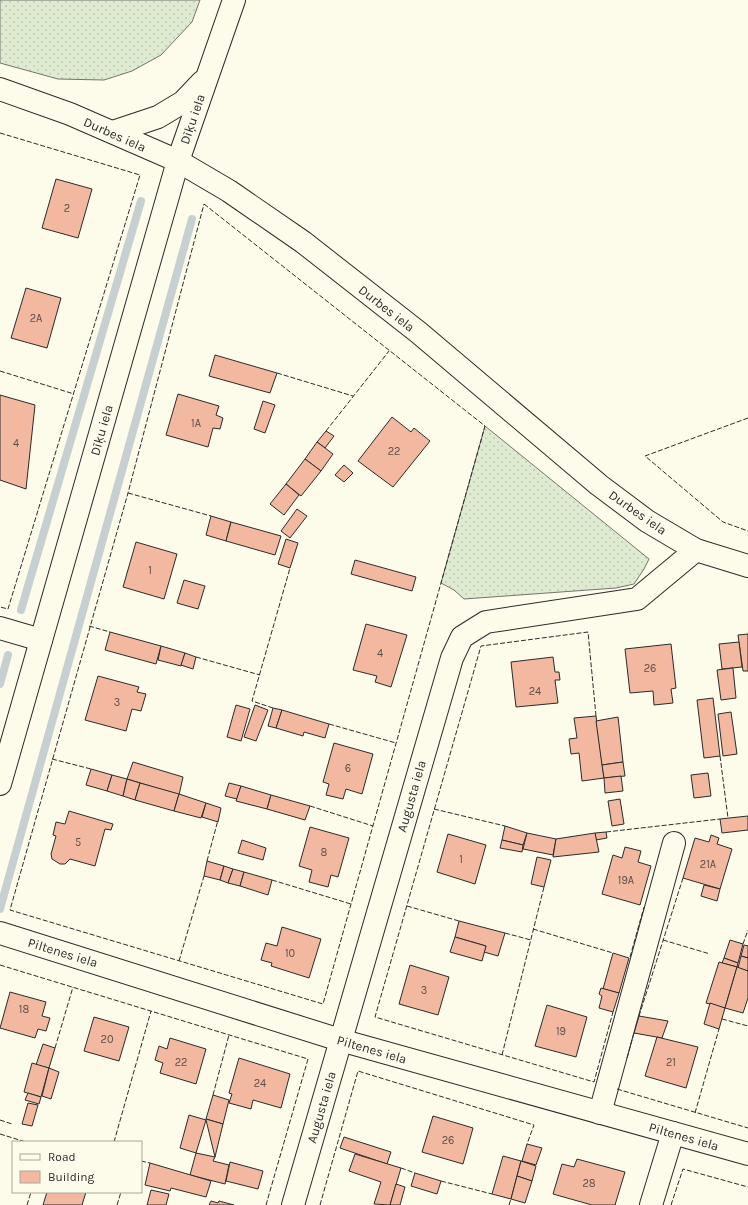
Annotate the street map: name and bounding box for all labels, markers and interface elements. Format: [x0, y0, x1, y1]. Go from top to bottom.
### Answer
street label: Dīķu iela [177, 92, 209, 147]
street label: Durbes iela [81, 114, 148, 155]
house number: 2 [64, 202, 70, 215]
street label: Durbes iela [356, 282, 418, 335]
house number: 2A [30, 312, 43, 325]
street label: Dīķu iela [87, 403, 117, 458]
house number: 1A [191, 417, 202, 430]
house number: 4 [13, 437, 19, 450]
house number: 22 [388, 445, 400, 458]
street label: Durbes iela [606, 487, 669, 538]
house number: 1 [148, 564, 152, 577]
house number: 4 [377, 647, 383, 660]
house number: 26 [644, 662, 656, 675]
house number: 24 [529, 685, 541, 698]
house number: 3 [114, 696, 120, 709]
street label: Augusta iela [394, 759, 429, 834]
house number: 6 [345, 762, 351, 775]
house number: 5 [75, 836, 81, 849]
house number: 8 [321, 846, 328, 859]
house number: 1 [459, 853, 463, 866]
house number: 21A [700, 858, 717, 871]
house number: 19A [618, 874, 635, 887]
street label: Piltenes iela [26, 935, 100, 970]
house number: 10 [285, 947, 295, 960]
house number: 3 [421, 984, 427, 997]
house number: 18 [19, 1003, 29, 1016]
house number: 19 [556, 1025, 566, 1038]
street label: Piltenes iela [335, 1032, 409, 1067]
house number: 20 [101, 1033, 113, 1046]
house number: 22 [175, 1056, 187, 1069]
house number: 21 [666, 1056, 676, 1069]
street label: Augusta iela [304, 1070, 339, 1145]
house number: 24 [254, 1077, 266, 1090]
street label: Piltenes iela [647, 1119, 721, 1154]
house number: 26 [442, 1134, 454, 1147]
legend [12, 1141, 142, 1193]
text: Road [48, 1150, 76, 1164]
text: Building [48, 1170, 95, 1184]
house number: 28 [582, 1177, 596, 1190]

